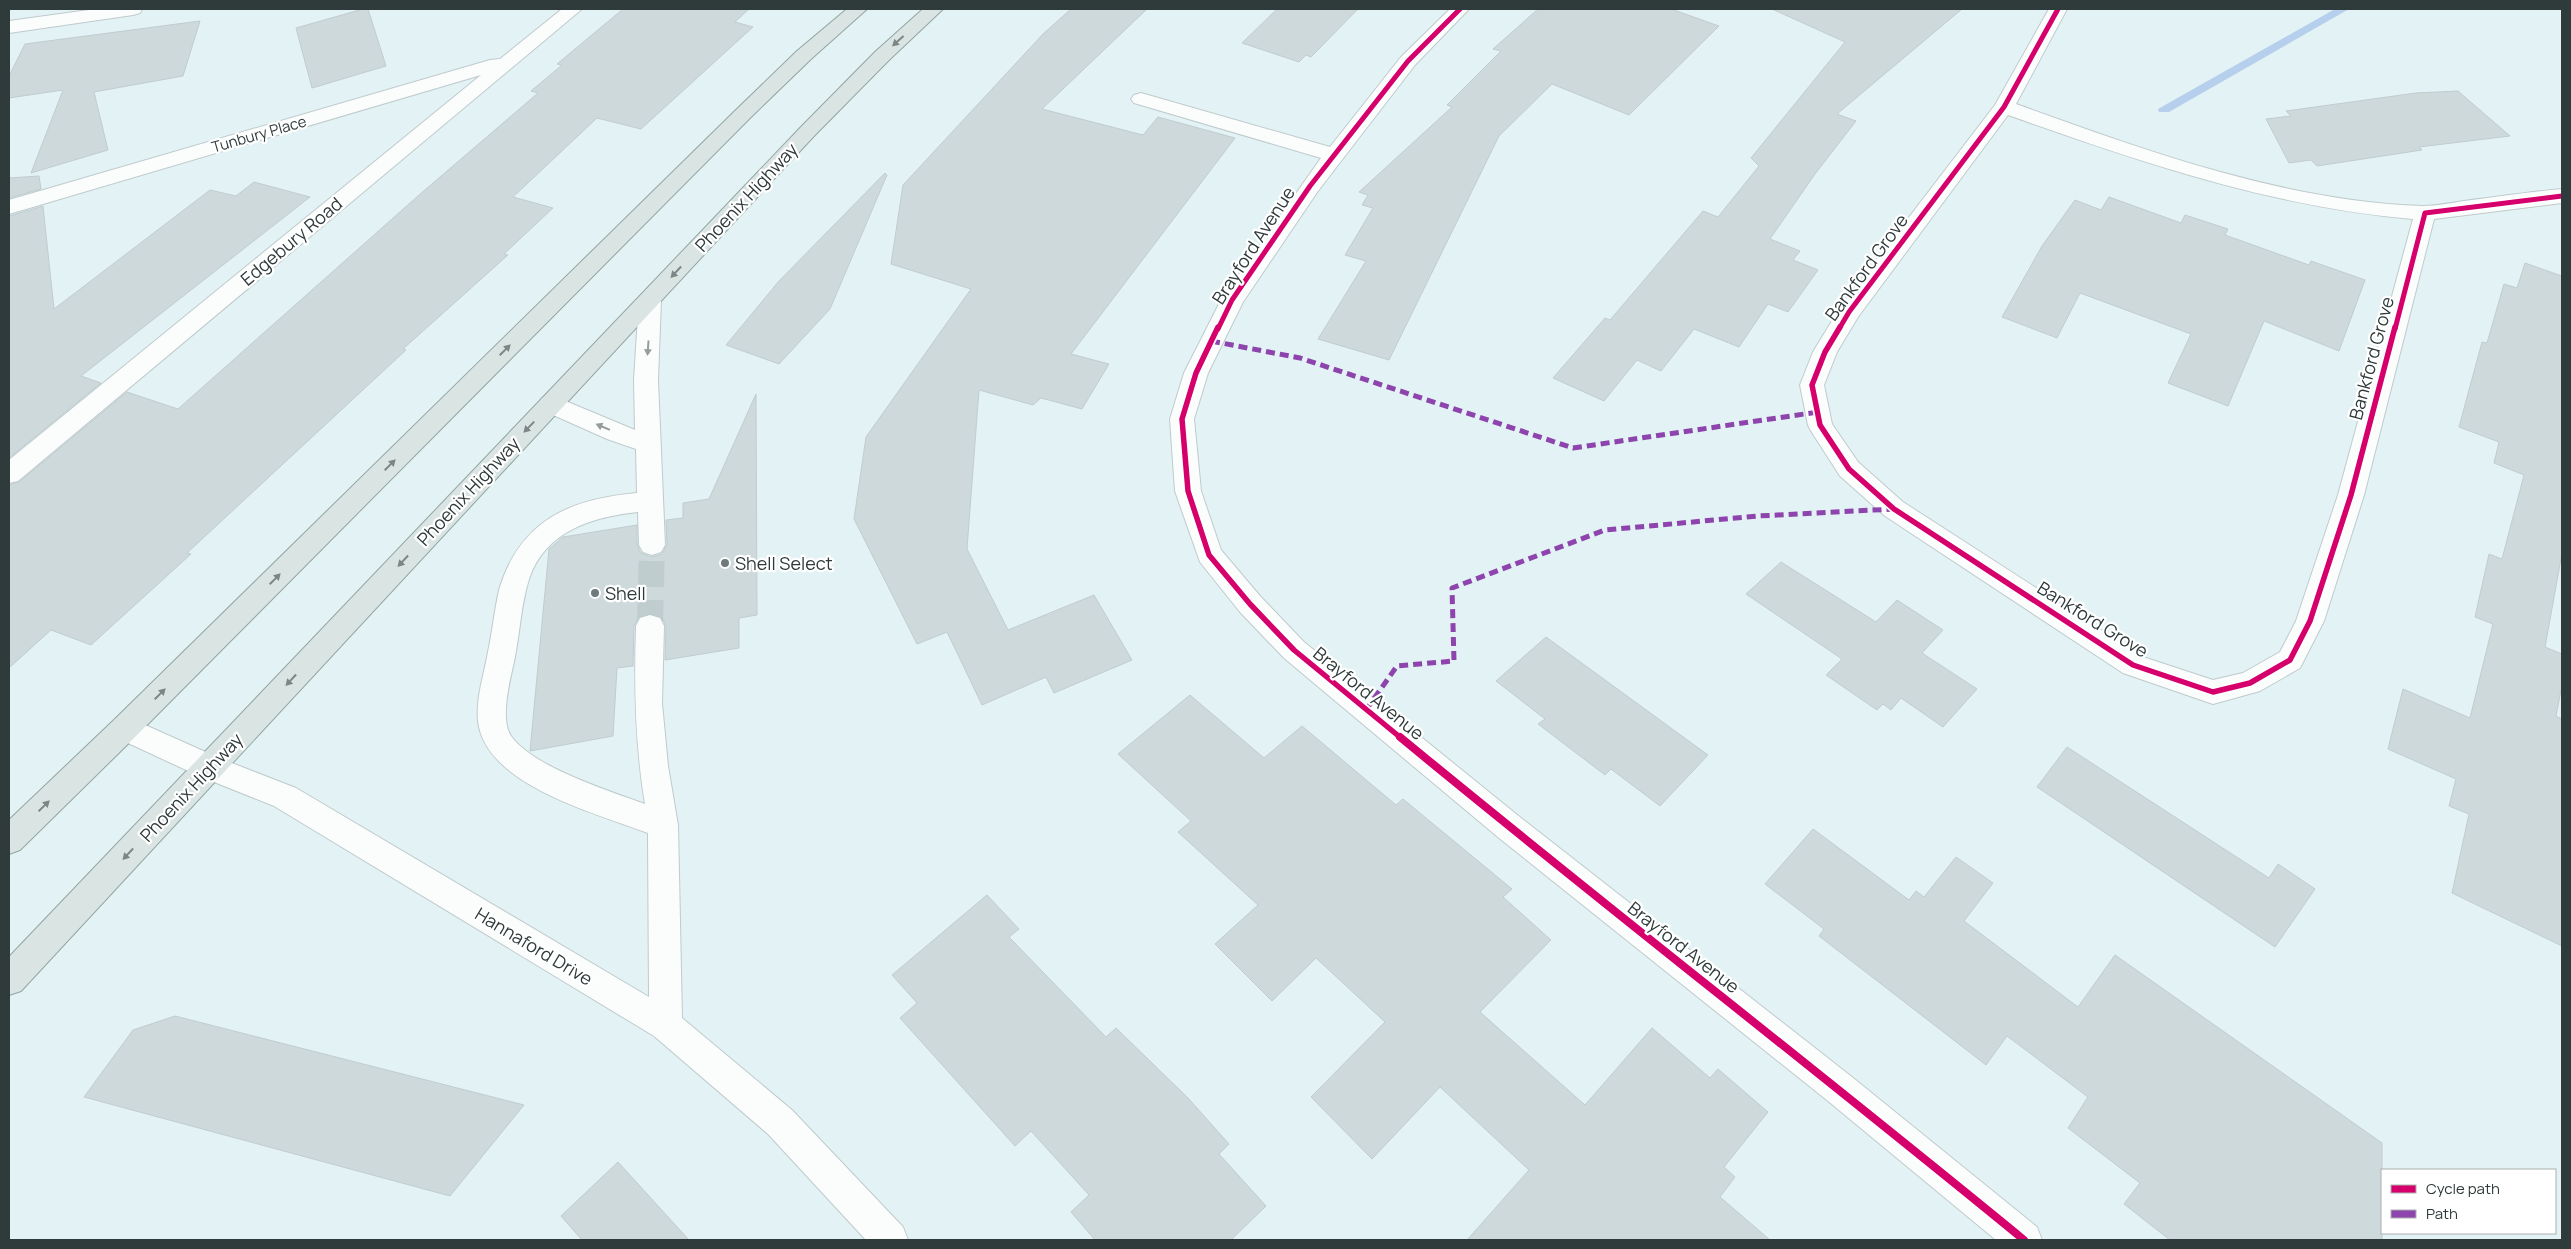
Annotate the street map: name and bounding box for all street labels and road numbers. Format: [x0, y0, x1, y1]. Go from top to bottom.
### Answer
street label: Tunbury Place [209, 110, 309, 158]
street label: Phoenix Highway [689, 137, 803, 257]
street label: Brayford Avenue [1206, 182, 1300, 308]
street label: Edgebury Road [235, 191, 347, 291]
street label: Bankford Grove [1819, 209, 1913, 325]
street label: Bankford Grove [2343, 294, 2399, 422]
street label: Phoenix Highway [411, 431, 525, 551]
street label: Bankford Grove [2033, 575, 2153, 663]
street label: Brayford Avenue [1309, 641, 1429, 745]
street label: Phoenix Highway [134, 727, 248, 847]
street label: Brayford Avenue [1623, 896, 1745, 998]
street label: Hannaford Drive [471, 901, 597, 991]

